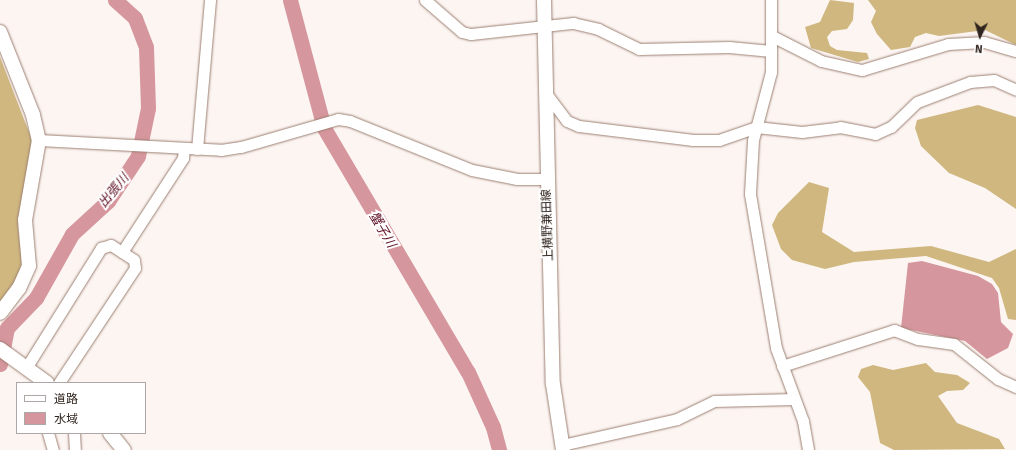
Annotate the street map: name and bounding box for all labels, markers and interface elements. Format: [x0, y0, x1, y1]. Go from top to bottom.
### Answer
north arrow [960, 16, 1000, 56]
text: N [975, 42, 983, 55]
water label: 出張川 [95, 171, 133, 211]
street label: 上横野兼田線 [540, 189, 556, 261]
water label: 蟹子川 [365, 209, 399, 251]
legend [16, 382, 146, 434]
text: 道路 [54, 392, 78, 407]
text: 水域 [54, 412, 78, 427]

